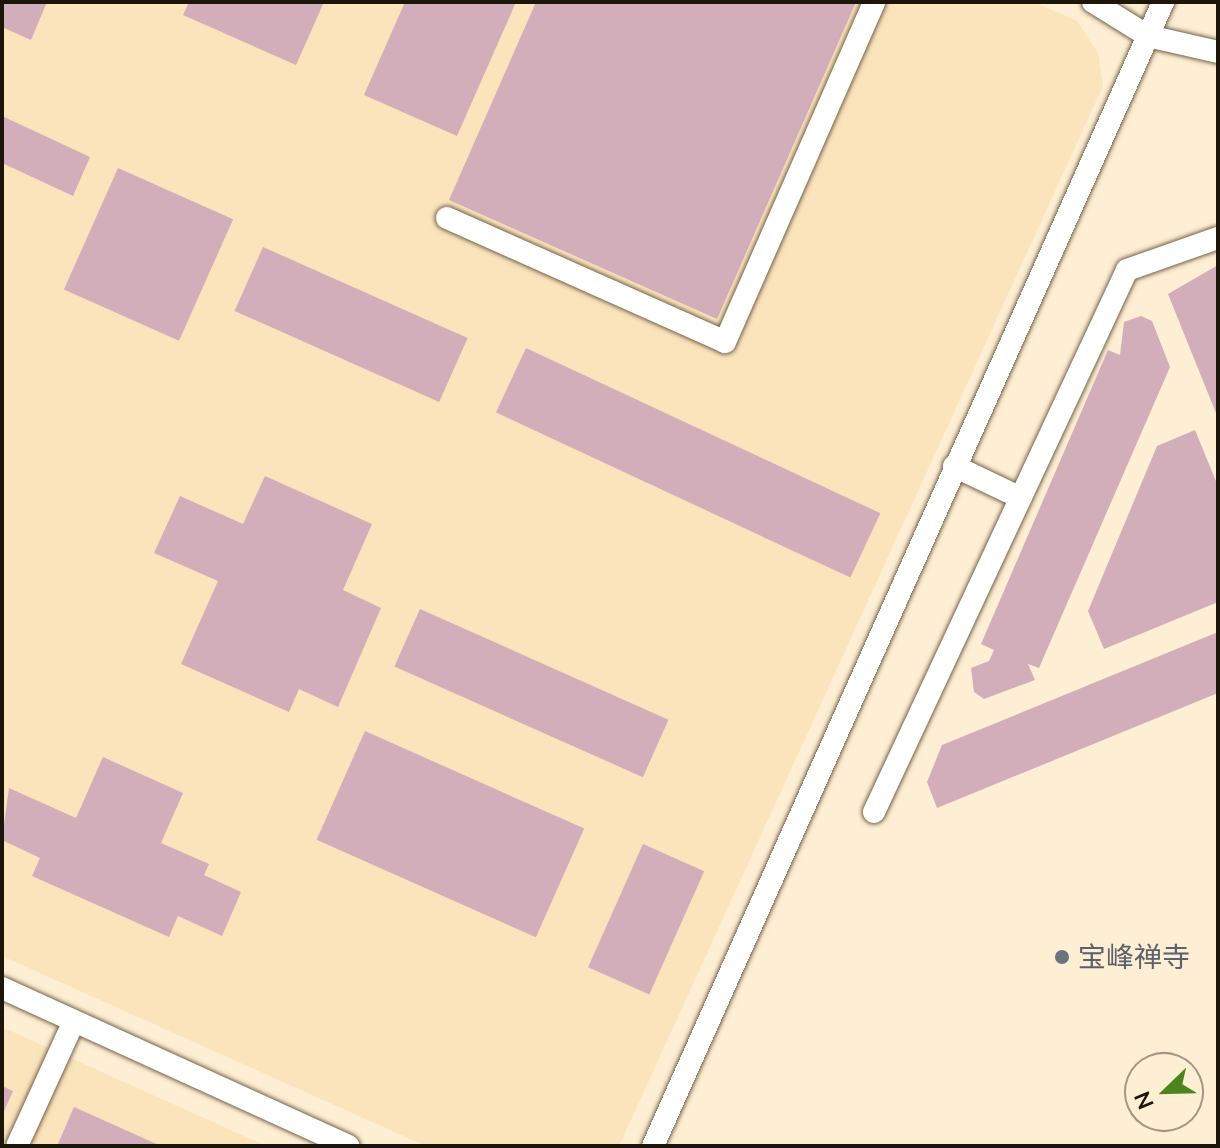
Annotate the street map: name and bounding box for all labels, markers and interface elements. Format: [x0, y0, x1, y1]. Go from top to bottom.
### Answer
place label: 宝峰禅寺 [1078, 940, 1190, 974]
marker: 宝峰禅寺 [1053, 948, 1071, 966]
north arrow [1124, 1052, 1204, 1132]
text: N [1128, 1087, 1160, 1114]

